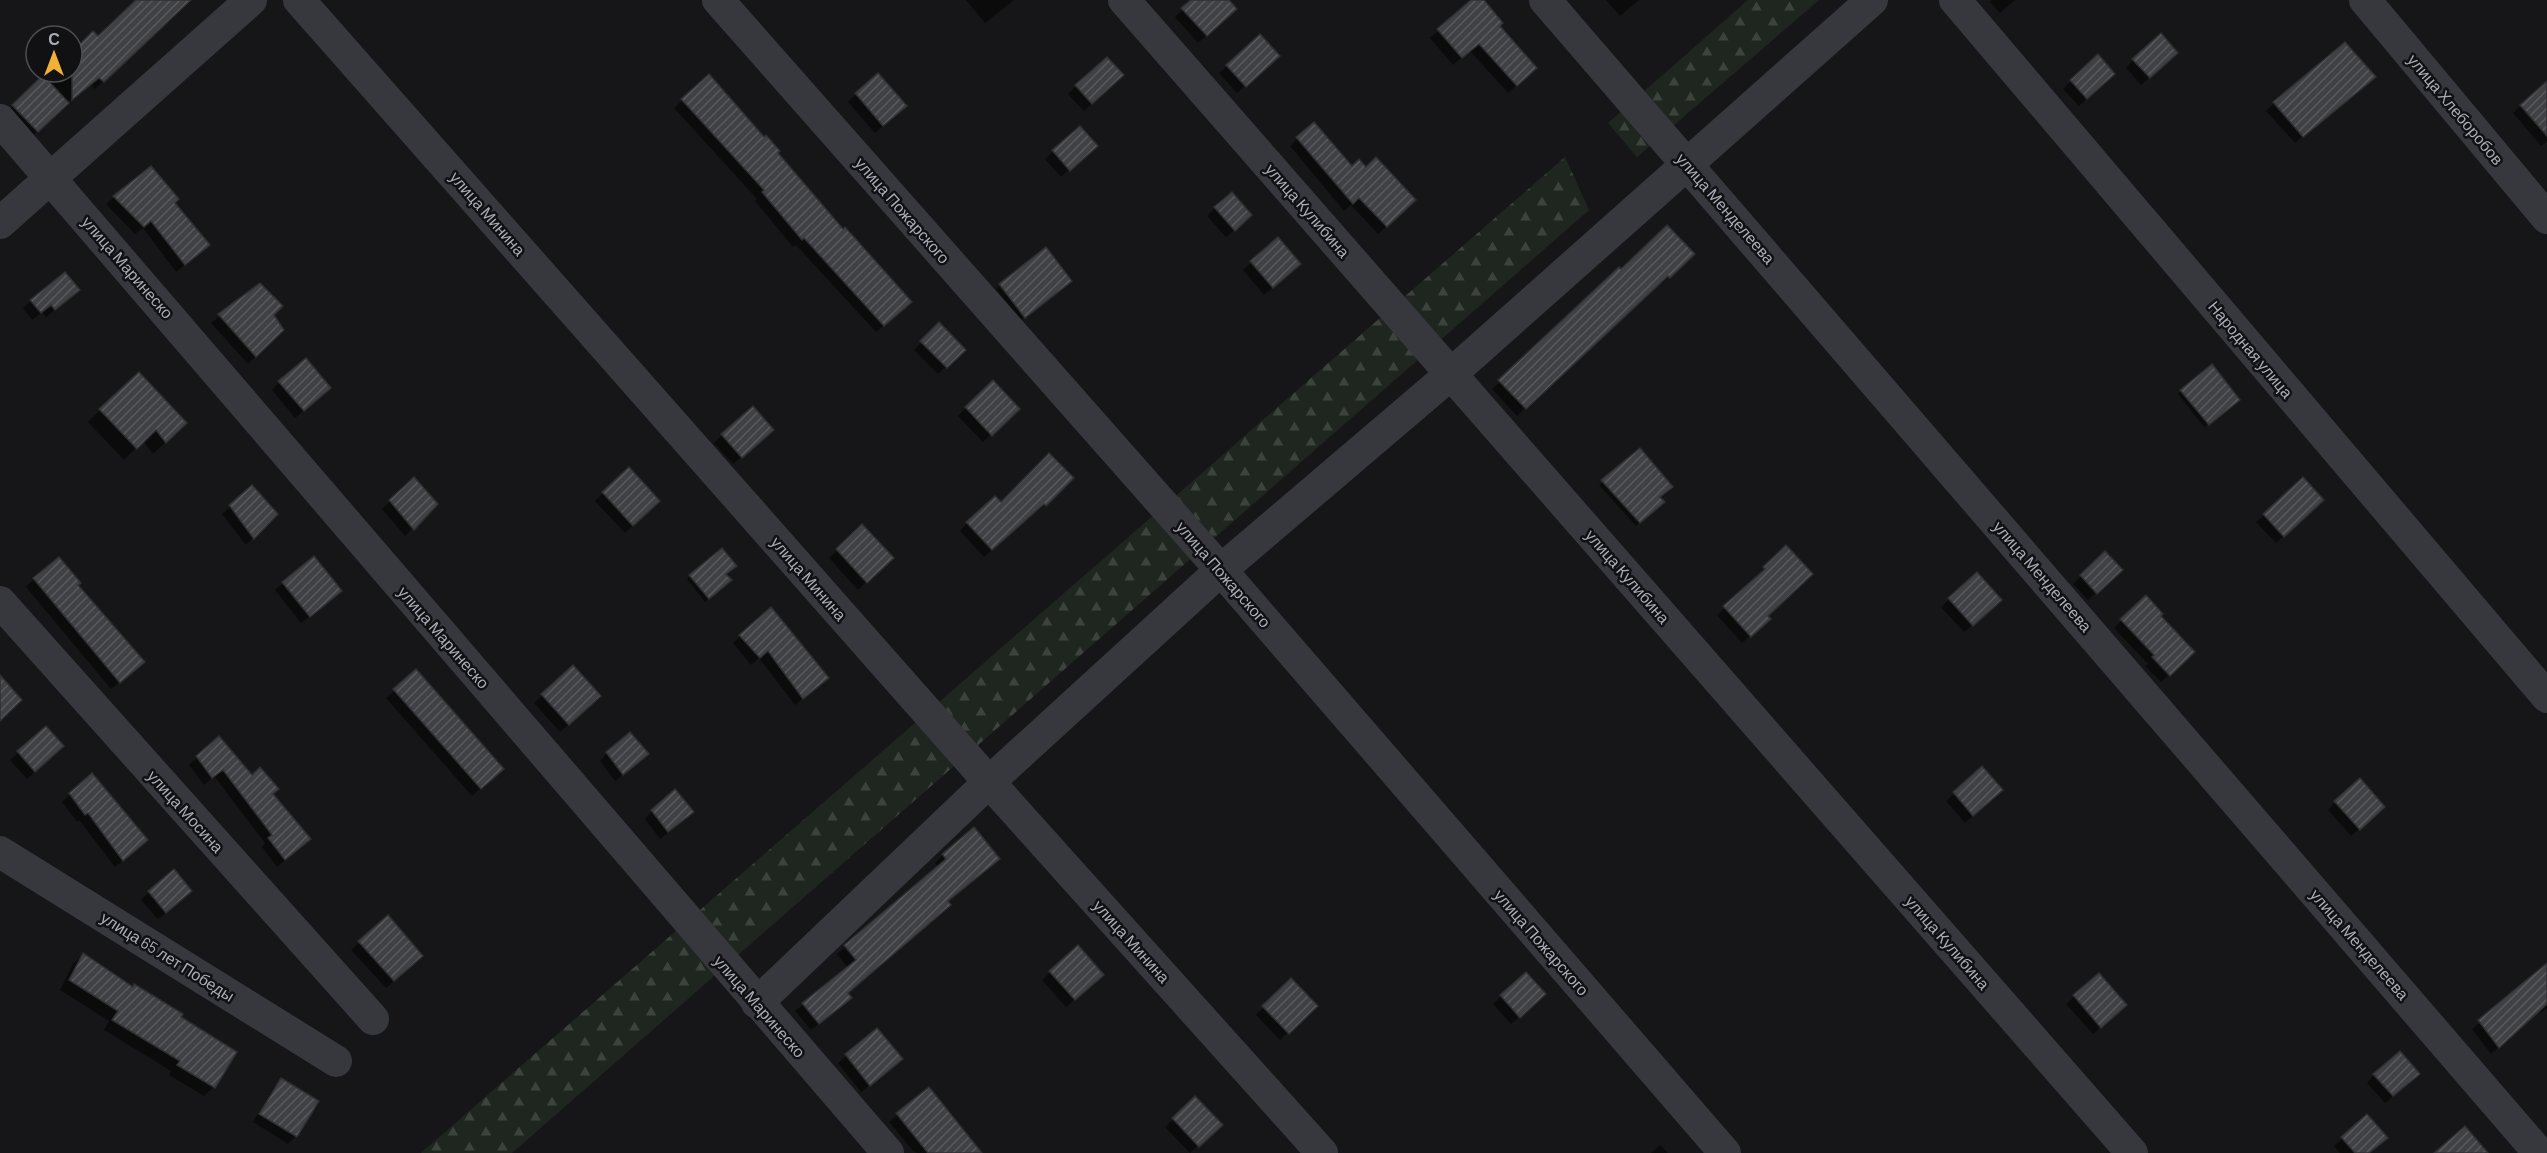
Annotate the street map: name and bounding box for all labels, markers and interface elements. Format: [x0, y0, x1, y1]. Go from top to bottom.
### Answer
north arrow [24, 24, 84, 84]
text: С [48, 29, 60, 48]
street label: улица Хлеборобов [2404, 50, 2508, 168]
street label: улица Менделеева [1673, 149, 1779, 267]
street label: улица Пожарского [852, 153, 954, 267]
street label: улица Кулибина [1262, 159, 1354, 261]
street label: улица Минина [446, 167, 530, 259]
street label: улица Маринеско [78, 212, 178, 322]
street label: Народная улица [2205, 297, 2297, 401]
street label: улица Пожарского [1173, 517, 1275, 631]
street label: улица Менделеева [1990, 517, 2096, 635]
street label: улица Кулибина [1582, 525, 1674, 627]
street label: улица Минина [767, 532, 851, 624]
street label: улица Маринеско [394, 582, 494, 692]
street label: улица Мосина [144, 766, 228, 856]
street label: улица Пожарского [1491, 885, 1593, 999]
street label: улица Менделеева [2307, 885, 2413, 1003]
street label: улица Кулибина [1902, 891, 1994, 993]
street label: улица Минина [1090, 896, 1174, 986]
street label: улица 65 лет Победы [98, 907, 238, 1005]
street label: улица Маринеско [710, 951, 810, 1061]

